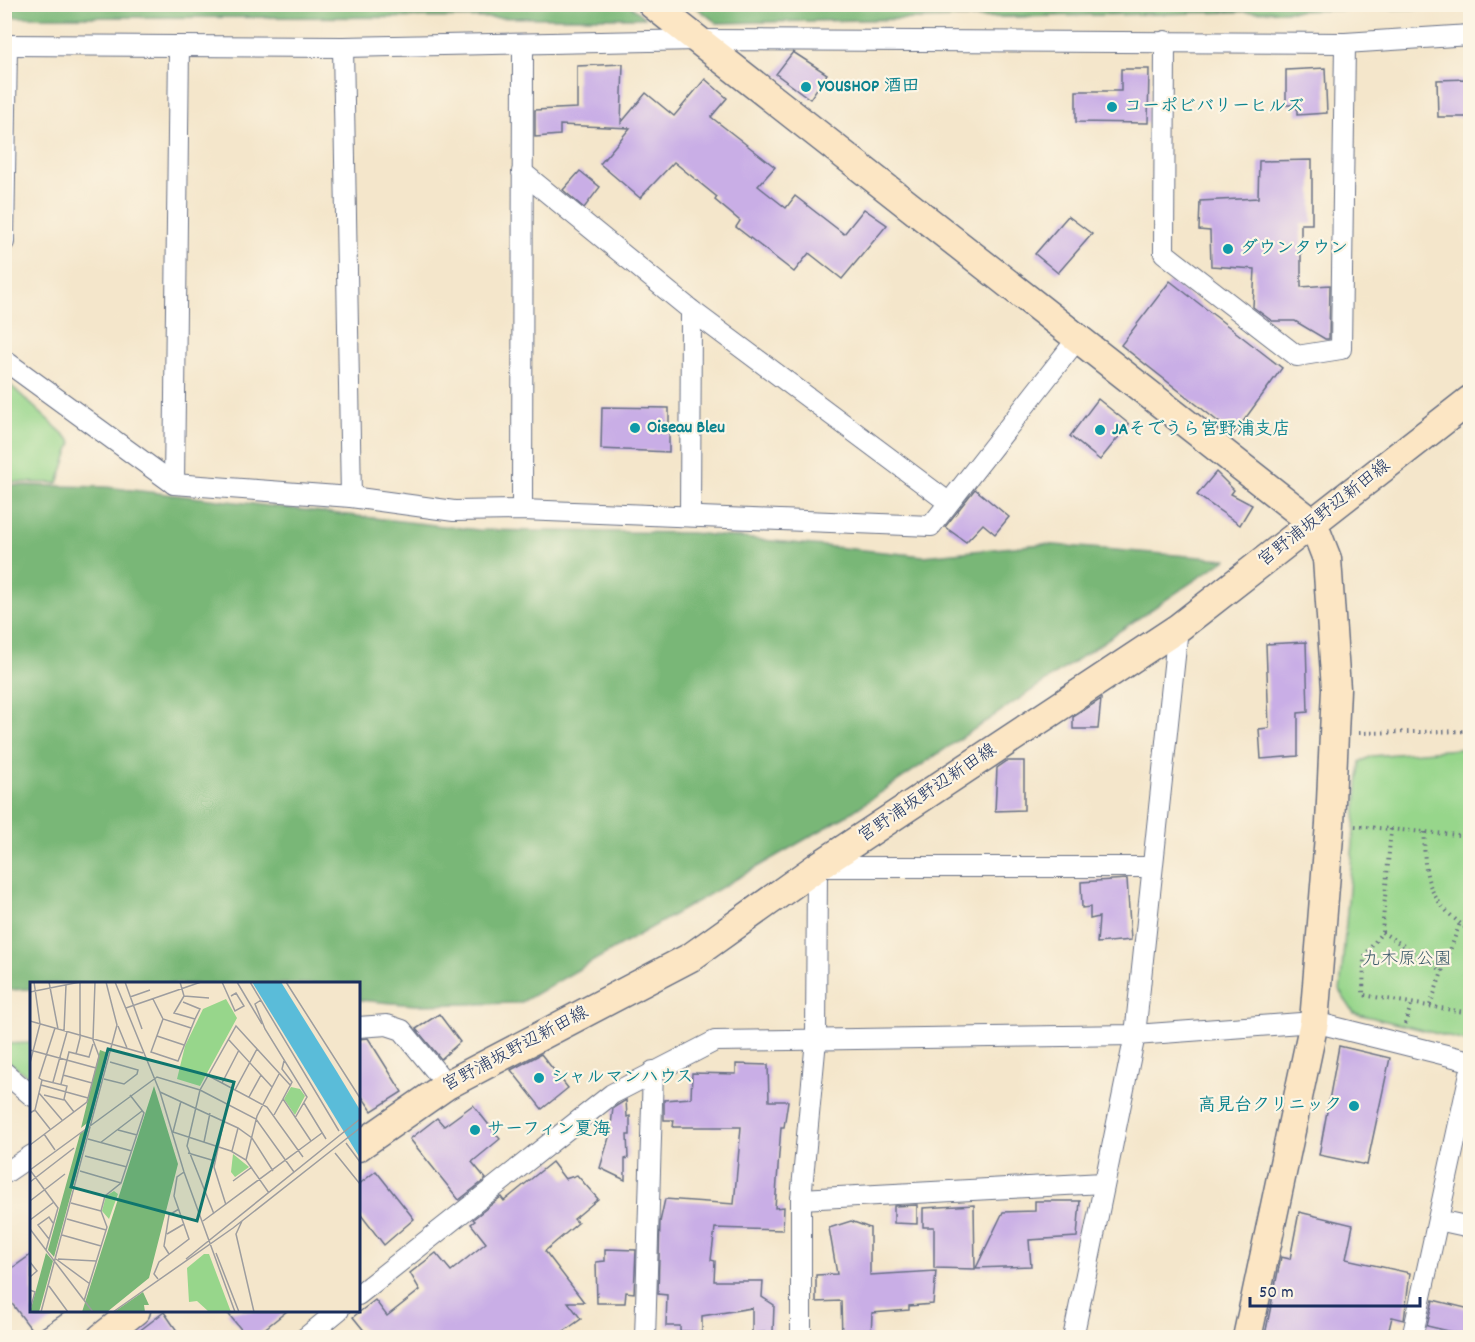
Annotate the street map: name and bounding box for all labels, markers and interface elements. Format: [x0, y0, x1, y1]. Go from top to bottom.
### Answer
place label: YOUSHOP 酒田 [817, 75, 919, 100]
marker: YOUSHOP 酒田 [799, 80, 813, 94]
place label: コーポビバリーヒルズ [1124, 95, 1304, 120]
marker: コーポビバリーヒルズ [1105, 100, 1119, 114]
place label: ダウンタウン [1240, 237, 1348, 262]
marker: ダウンタウン [1221, 242, 1235, 256]
place label: Oiseau Bleu [647, 416, 725, 441]
place label: JAそでうら宮野浦支店 [1112, 418, 1290, 443]
marker: Oiseau Bleu [628, 421, 642, 435]
marker: JAそでうら宮野浦支店 [1093, 423, 1107, 437]
street label: 宮野浦坂野辺新田線 [1253, 454, 1397, 574]
street label: 宮野浦坂野辺新田線 [854, 738, 1002, 850]
park label: 九木原公園 [1362, 948, 1452, 973]
inset map [30, 982, 360, 1312]
street label: 宮野浦坂野辺新田線 [439, 1001, 593, 1099]
place label: シャルマンハウス [551, 1066, 694, 1091]
marker: シャルマンハウス [532, 1071, 546, 1085]
place label: 高見台クリニック [1198, 1094, 1342, 1119]
marker: 高見台クリニック [1347, 1099, 1361, 1113]
place label: サーフィン夏海 [487, 1118, 611, 1143]
marker: サーフィン夏海 [468, 1123, 482, 1137]
scale bar [1250, 1270, 1420, 1308]
text: 50 m [1259, 1281, 1294, 1306]

